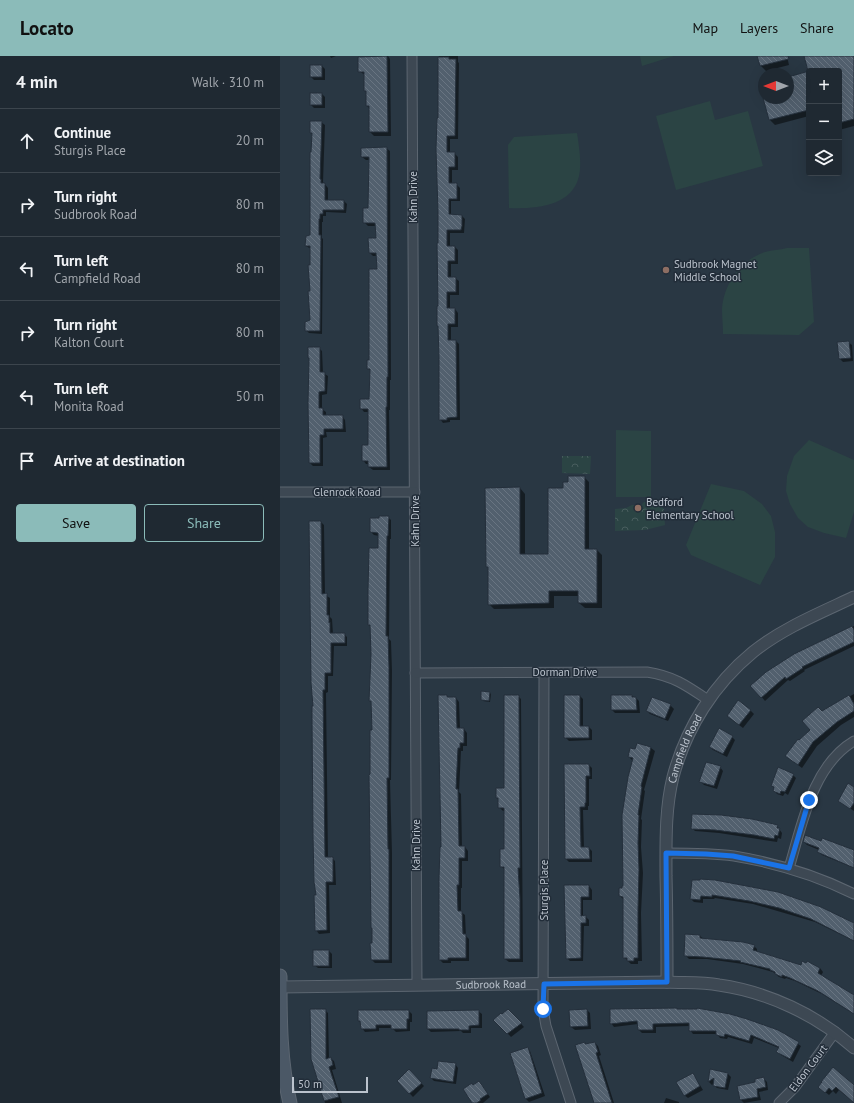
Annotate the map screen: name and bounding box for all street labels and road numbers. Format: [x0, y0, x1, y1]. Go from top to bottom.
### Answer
street label: Kahn Drive [406, 171, 420, 223]
street label: Glenrock Road [313, 485, 381, 499]
street label: Kahn Drive [408, 495, 422, 547]
street label: Dorman Drive [533, 665, 598, 679]
street label: Campfield Road [665, 712, 705, 785]
street label: Kahn Drive [409, 819, 423, 871]
street label: Sturgis Place [537, 859, 551, 920]
street label: Sudbrook Road [456, 977, 526, 992]
street label: Eldon Court [786, 1041, 830, 1094]

